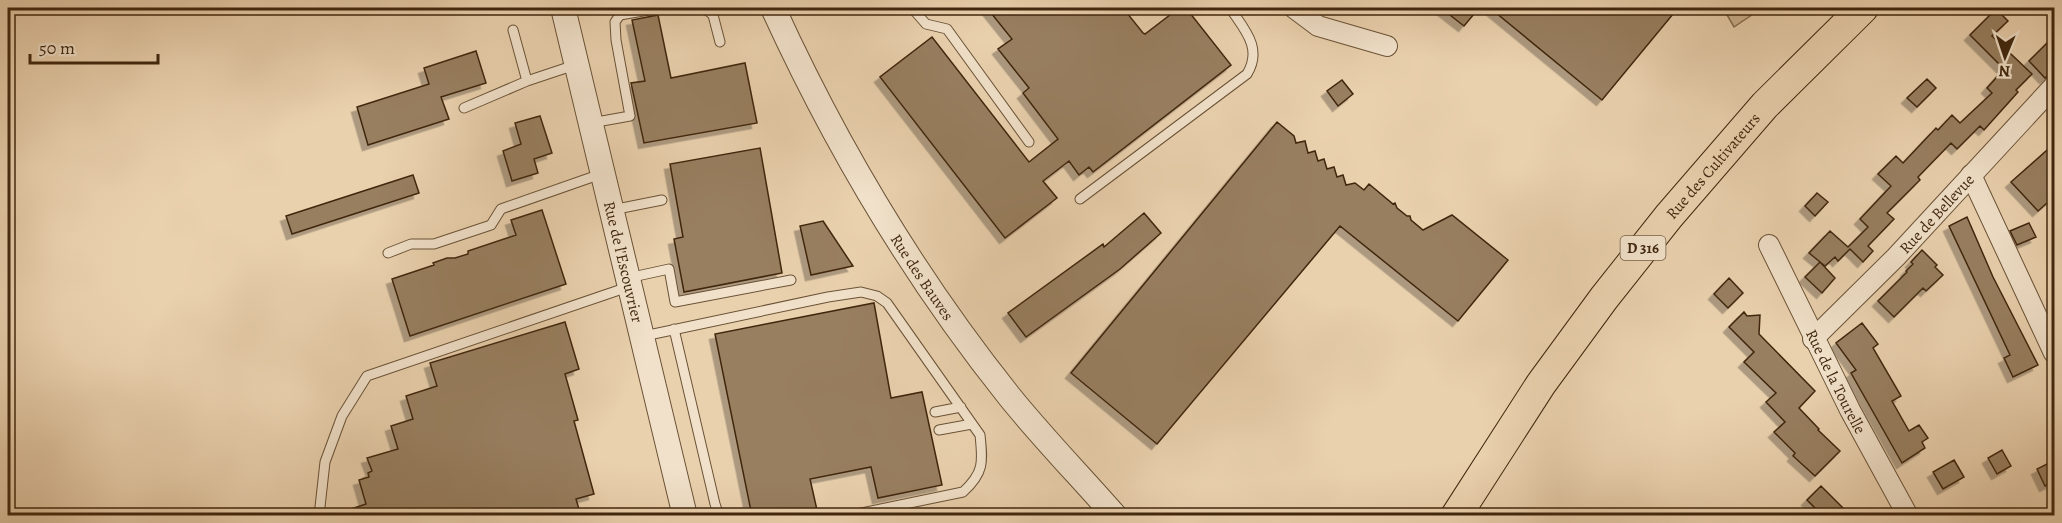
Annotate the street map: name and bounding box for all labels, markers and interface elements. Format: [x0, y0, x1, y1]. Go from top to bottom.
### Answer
scale bar [30, 27, 158, 65]
north arrow [1975, 27, 2035, 87]
text: 50 m [39, 36, 75, 60]
text: N [1998, 60, 2011, 82]
street label: Rue des Cultivateurs [1661, 108, 1766, 224]
street label: Rue de Bellevue [1894, 169, 1980, 259]
street label: Rue de l'Escouvrier [598, 199, 648, 325]
street label: Rue des Bauves [885, 230, 959, 325]
road number: D 316 [1620, 236, 1666, 260]
street label: Rue de la Tourelle [1800, 326, 1871, 438]

